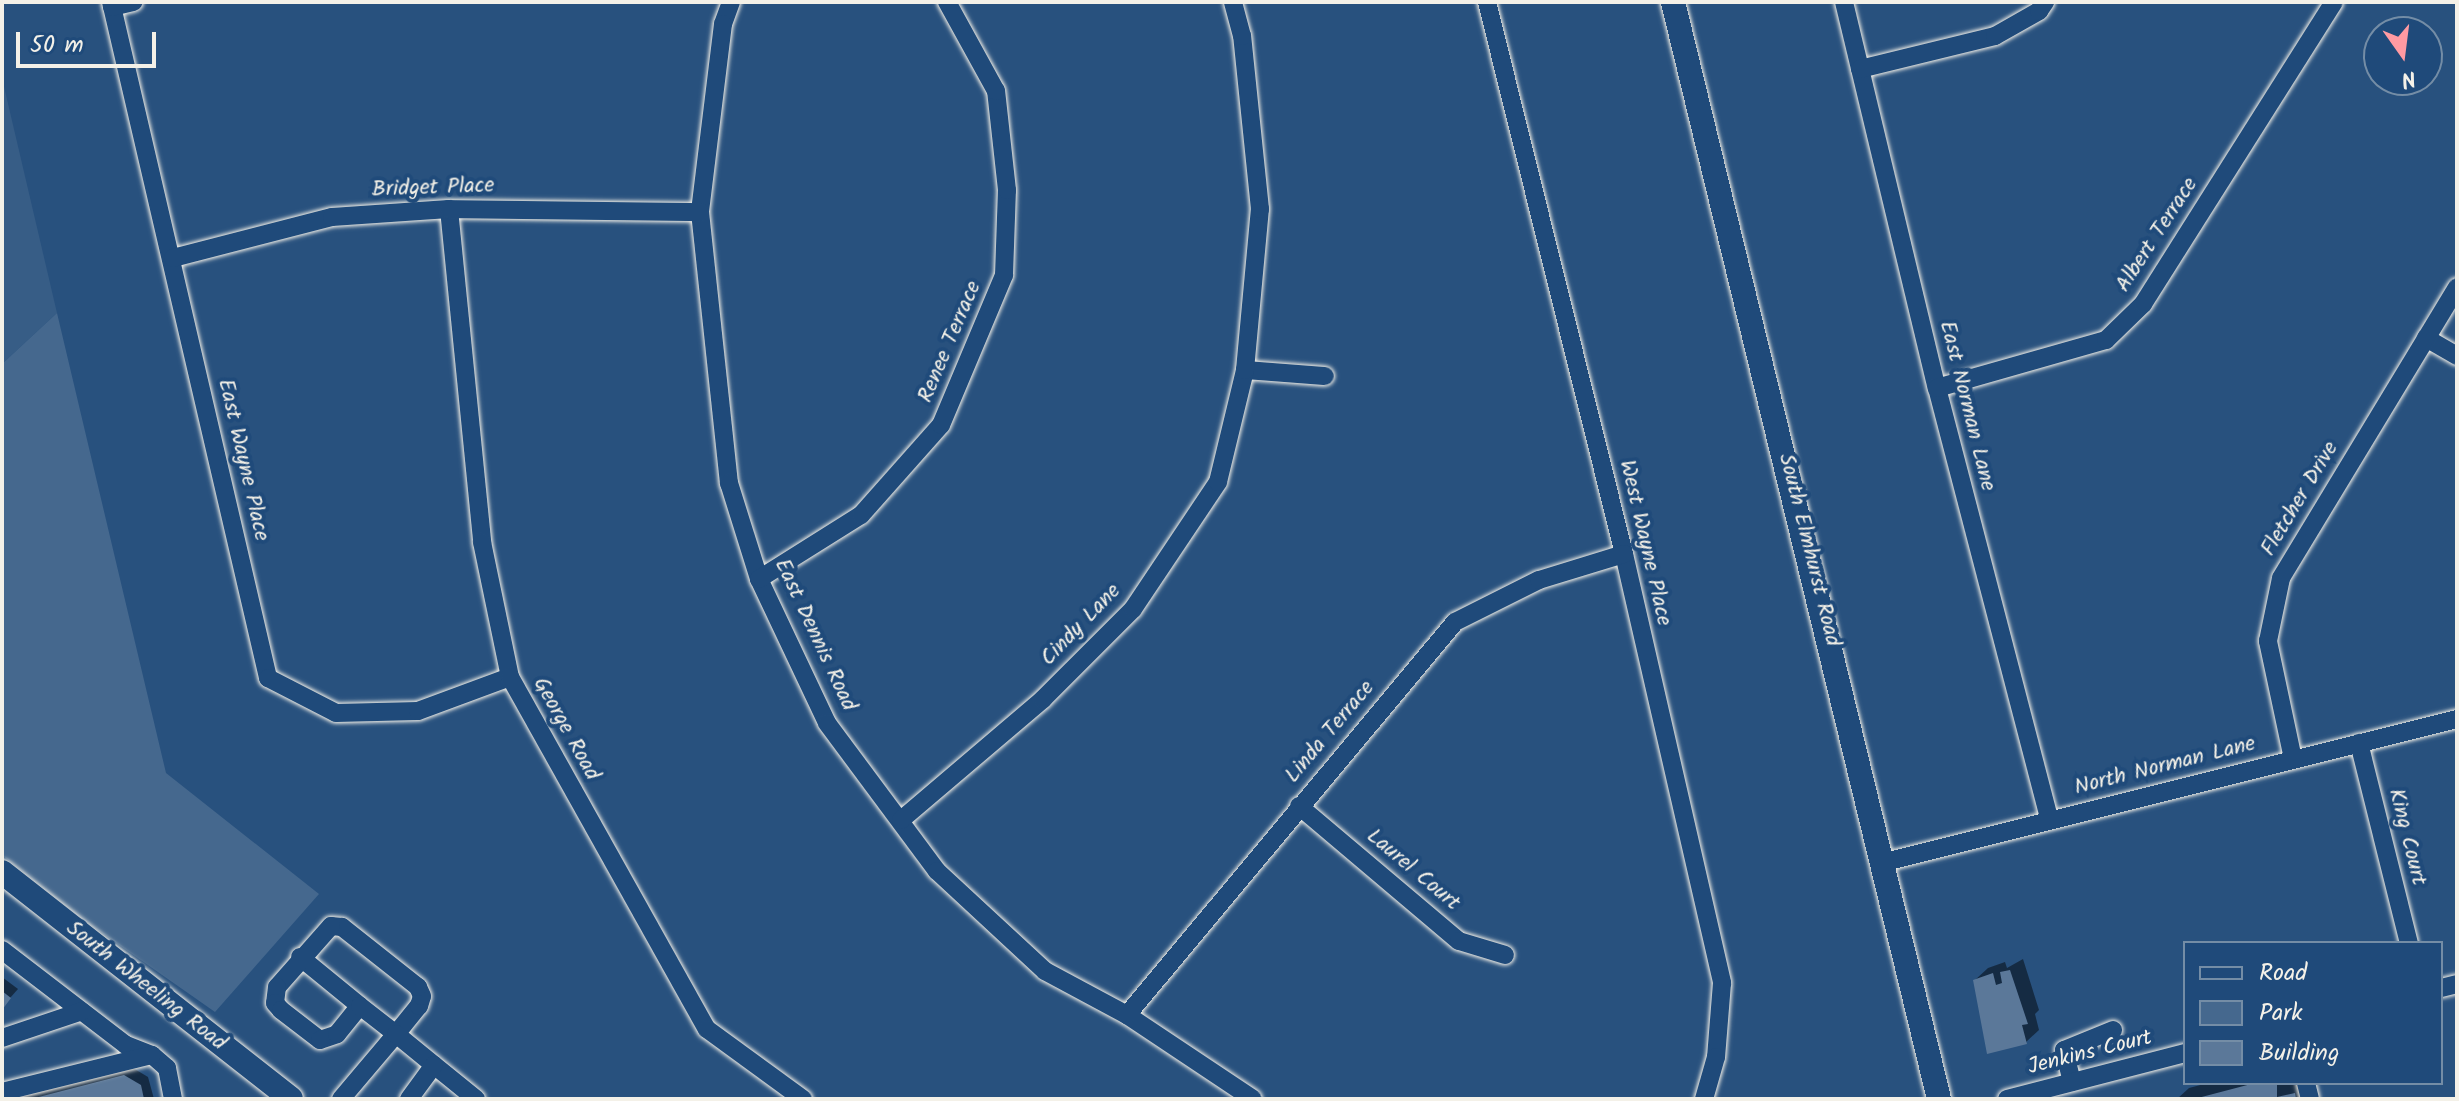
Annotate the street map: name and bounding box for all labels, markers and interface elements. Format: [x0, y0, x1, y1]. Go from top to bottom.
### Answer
scale bar [20, 16, 160, 66]
north arrow [2363, 16, 2443, 96]
text: 50 m [30, 26, 84, 65]
text: N [2397, 59, 2419, 96]
street label: Bridget Place [371, 173, 495, 203]
street label: Albert Terrace [2110, 173, 2204, 297]
street label: Renee Terrace [913, 277, 987, 407]
street label: East Norman Lane [1933, 318, 2001, 494]
street label: East Wayne Place [212, 376, 274, 544]
street label: Fletcher Drive [2256, 437, 2344, 561]
street label: South Elmhurst Road [1772, 451, 1846, 649]
street label: West Wayne Place [1613, 457, 1677, 629]
street label: East Dennis Road [768, 555, 862, 715]
street label: Cindy Lane [1035, 578, 1127, 672]
street label: George Road [527, 673, 605, 785]
street label: Linda Terrace [1280, 676, 1380, 788]
street label: North Norman Lane [2072, 731, 2258, 801]
street label: King Court [2382, 786, 2432, 888]
street label: Laurel Court [1361, 823, 1465, 917]
street label: South Wheeling Road [61, 915, 231, 1057]
legend [2183, 941, 2443, 1085]
text: Road [2259, 954, 2307, 993]
text: Park [2259, 994, 2303, 1033]
street label: Jenkins Court [2025, 1025, 2155, 1081]
text: Building [2259, 1034, 2339, 1073]

